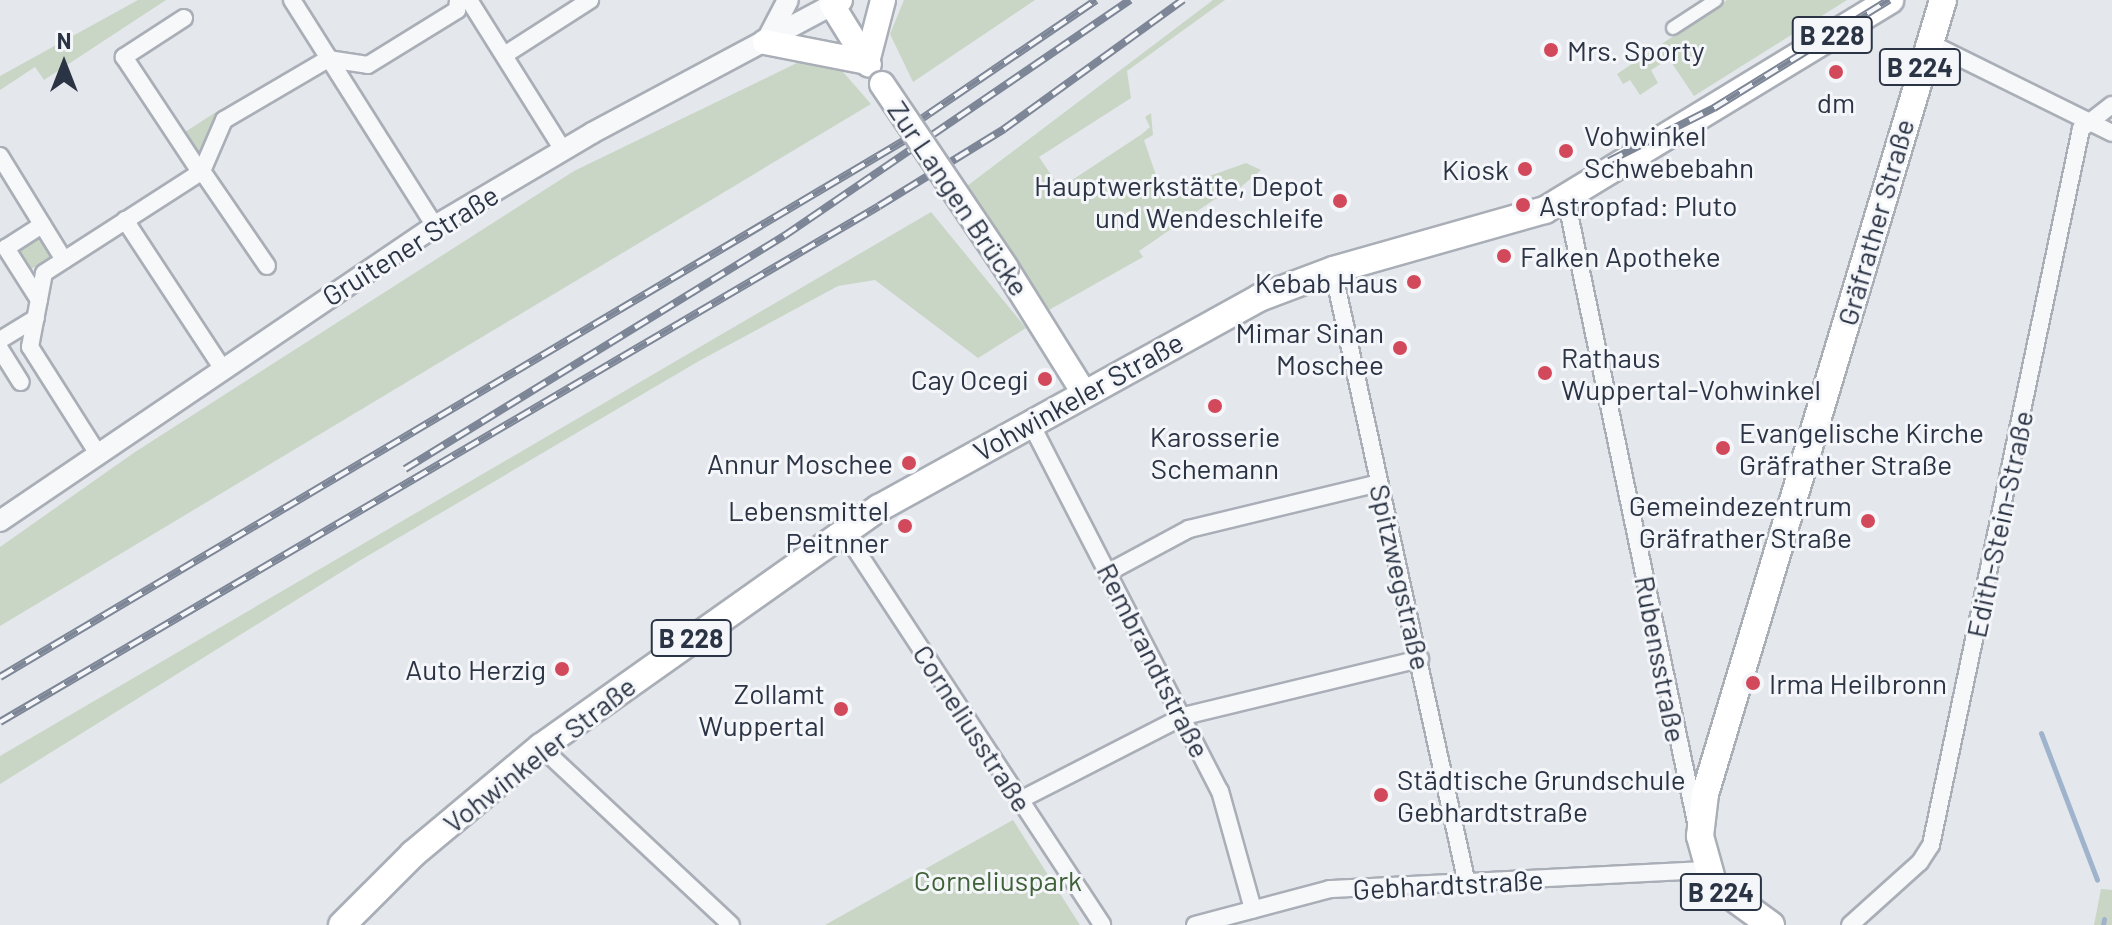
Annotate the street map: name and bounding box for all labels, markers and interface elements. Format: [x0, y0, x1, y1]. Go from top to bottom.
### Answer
road number: B 228 [1790, 13, 1874, 57]
north arrow [24, 24, 104, 104]
text: N [57, 27, 71, 53]
place label: Mrs. Sporty [1567, 33, 1705, 67]
marker: Mrs. Sporty [1542, 41, 1560, 59]
road number: B 224 [1878, 45, 1962, 89]
marker: dm [1827, 63, 1845, 81]
place label: dm [1817, 85, 1855, 119]
street label: Zur Langen Brücke [881, 94, 1037, 302]
street label: Gräfrather Straße [1829, 115, 1921, 329]
place label: Vohwinkel Schwebebahn [1584, 118, 1754, 184]
marker: Vohwinkel Schwebebahn [1555, 140, 1577, 162]
place label: Kiosk [1442, 152, 1509, 186]
marker: Kiosk [1516, 160, 1534, 178]
place label: Hauptwerkstätte, Depot und Wendeschleife [1034, 168, 1324, 234]
street label: Gruitener Straße [316, 177, 504, 313]
place label: Astropfad: Pluto [1539, 188, 1738, 222]
marker: Hauptwerkstätte, Depot und Wendeschleife [1331, 192, 1349, 210]
marker: Astropfad: Pluto [1514, 196, 1532, 214]
place label: Falken Apotheke [1520, 239, 1721, 273]
marker: Falken Apotheke [1495, 247, 1513, 265]
place label: Kebab Haus [1255, 265, 1398, 299]
marker: Kebab Haus [1405, 273, 1423, 291]
place label: Mimar Sinan Moschee [1236, 315, 1384, 381]
street label: Vohwinkeler Straße [967, 324, 1189, 468]
marker: Mimar Sinan Moschee [1391, 339, 1409, 357]
place label: Rathaus Wuppertal-Vohwinkel [1561, 340, 1821, 406]
place label: Cay Ocegi [911, 362, 1029, 396]
marker: Rathaus Wuppertal-Vohwinkel [1536, 364, 1554, 382]
marker: Cay Ocegi [1036, 370, 1054, 388]
marker: Karosserie Schemann [1206, 397, 1224, 415]
street label: Edith-Stein-Straße [1959, 407, 2039, 641]
place label: Evangelische Kirche Gräfrather Straße [1739, 415, 1984, 481]
place label: Karosserie Schemann [1150, 419, 1280, 485]
marker: Evangelische Kirche Gräfrather Straße [1714, 439, 1732, 457]
place label: Annur Moschee [707, 446, 893, 480]
marker: Annur Moschee [900, 454, 918, 472]
street label: Spitzwegstraße [1363, 481, 1439, 673]
place label: Gemeindezentrum Gräfrather Straße [1629, 488, 1852, 554]
place label: Lebensmittel Peitnner [728, 493, 889, 559]
marker: Gemeindezentrum Gräfrather Straße [1859, 512, 1877, 530]
marker: Lebensmittel Peitnner [896, 517, 914, 535]
street label: Rembrandtstraße [1090, 557, 1218, 763]
street label: Rubensstraße [1628, 573, 1694, 745]
road number: B 228 [649, 616, 733, 660]
street label: Corneliusstraße [906, 638, 1040, 818]
place label: Auto Herzig [405, 652, 546, 686]
marker: Auto Herzig [553, 660, 571, 678]
place label: Irma Heilbronn [1769, 666, 1947, 700]
street label: Vohwinkeler Straße [436, 669, 642, 839]
marker: Irma Heilbronn [1744, 674, 1762, 692]
place label: Zollamt Wuppertal [698, 676, 825, 742]
marker: Zollamt Wuppertal [832, 700, 850, 718]
place label: Städtische Grundschule Gebhardtstraße [1397, 762, 1686, 828]
marker: Städtische Grundschule Gebhardtstraße [1372, 786, 1390, 804]
street label: Gebhardtstraße [1352, 862, 1544, 906]
park label: Corneliuspark [914, 863, 1082, 897]
road number: B 224 [1679, 870, 1763, 914]

